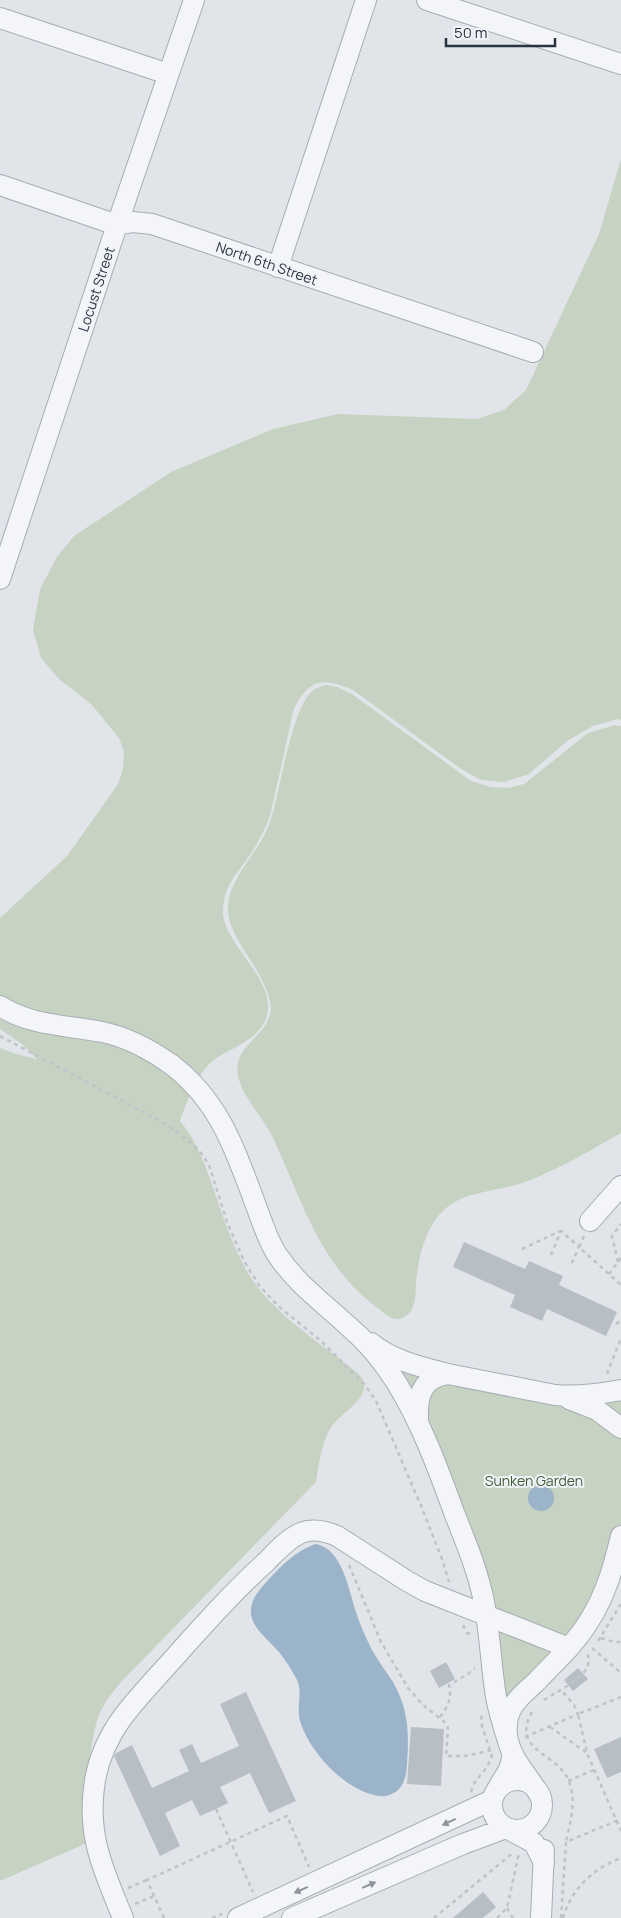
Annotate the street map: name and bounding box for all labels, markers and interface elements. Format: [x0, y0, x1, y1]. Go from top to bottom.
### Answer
scale bar [446, 15, 555, 47]
text: 50 m [454, 22, 488, 43]
street label: North 6th Street [214, 237, 321, 289]
street label: Locust Street [73, 244, 119, 334]
park label: Sunken Garden [485, 1471, 583, 1490]
one-way arrow [442, 1818, 456, 1826]
one-way arrow [362, 1880, 376, 1888]
one-way arrow [294, 1886, 308, 1894]

